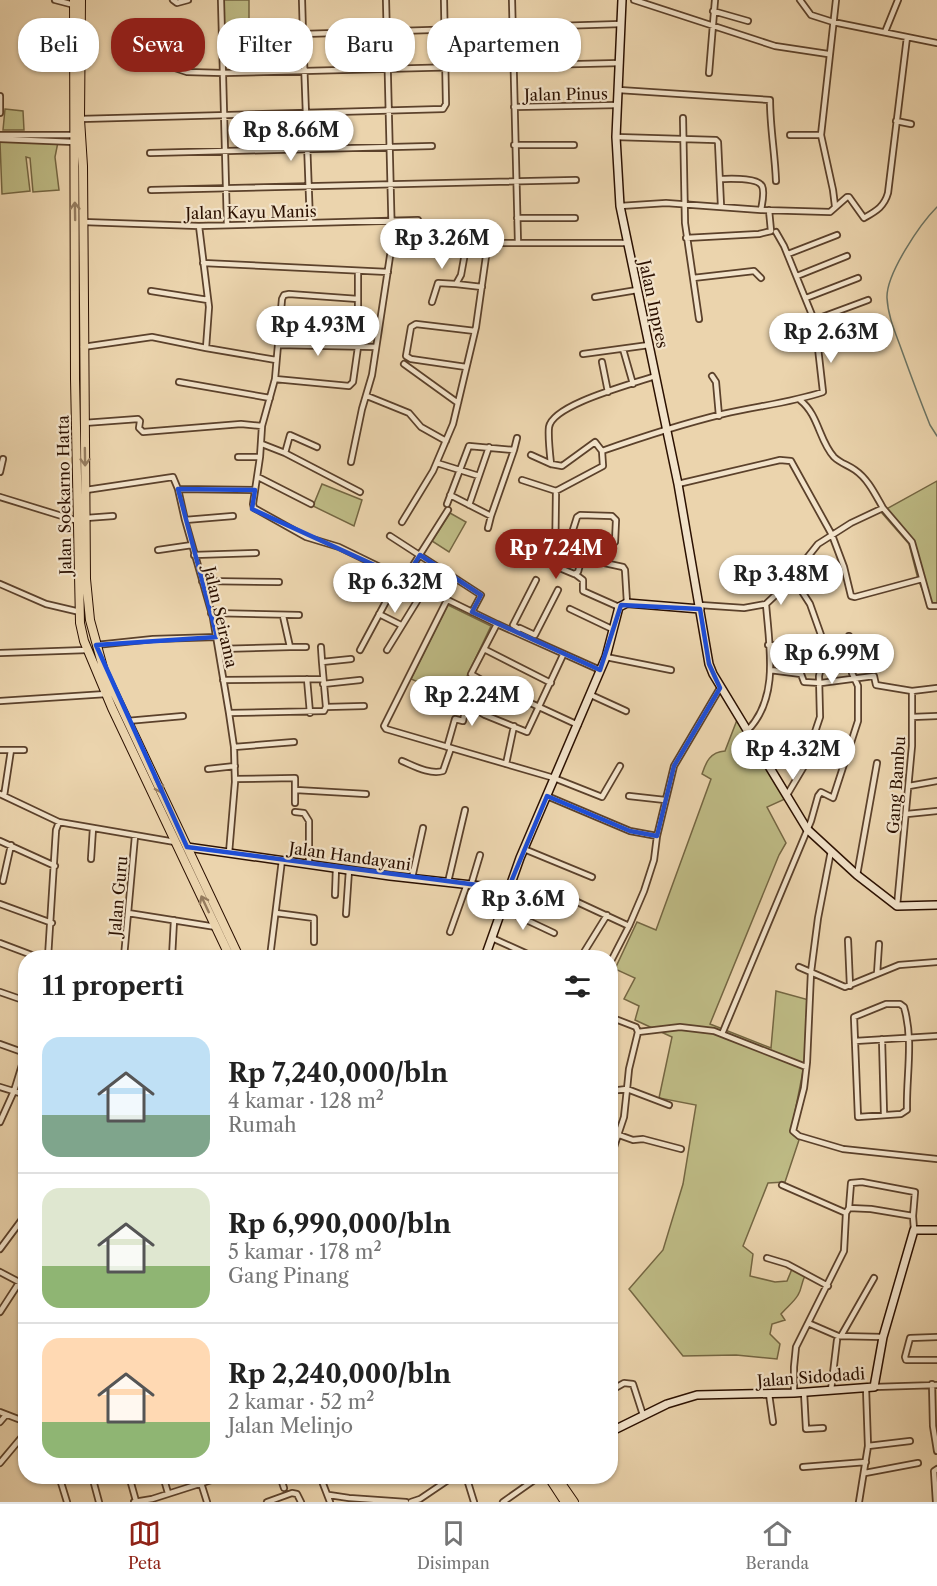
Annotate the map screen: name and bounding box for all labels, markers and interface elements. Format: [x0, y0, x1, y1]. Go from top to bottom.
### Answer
chip: Beli [18, 18, 99, 72]
chip: Sewa [111, 18, 205, 72]
chip: Filter [217, 18, 313, 72]
chip: Baru [325, 18, 415, 72]
chip: Apartemen [427, 18, 581, 72]
street label: Jalan Pinus [521, 83, 608, 105]
pin: Rp 8.66M [229, 111, 353, 162]
text: Rp 8.66M [243, 118, 339, 142]
street label: Jalan Kayu Manis [182, 201, 317, 223]
one-way arrow [69, 202, 80, 222]
pin: Rp 3.26M [380, 219, 504, 270]
text: Rp 3.26M [394, 226, 490, 250]
street label: Jalan Inpres [634, 255, 673, 350]
pin: Rp 4.93M [256, 306, 380, 357]
text: Rp 4.93M [270, 313, 366, 337]
pin: Rp 2.63M [769, 313, 893, 364]
text: Rp 2.63M [783, 320, 879, 344]
street label: Jalan Soekarno Hatta [53, 414, 75, 578]
one-way arrow [80, 447, 91, 467]
pin: Rp 7.24M [494, 529, 618, 580]
text: Rp 7.24M [509, 536, 603, 560]
pin: Rp 3.48M [719, 555, 843, 606]
street label: Jalan Seirama [199, 562, 242, 670]
text: Rp 3.48M [733, 562, 829, 586]
pin: Rp 6.32M [333, 563, 457, 614]
text: Rp 6.32M [347, 570, 443, 594]
pin: Rp 6.99M [770, 634, 894, 685]
text: Rp 6.99M [784, 641, 880, 665]
pin: Rp 2.24M [410, 676, 534, 727]
text: Rp 2.24M [424, 683, 520, 707]
pin: Rp 4.32M [731, 730, 855, 781]
street label: Gang Bambu [883, 735, 909, 835]
text: Rp 4.32M [745, 737, 841, 761]
one-way arrow [152, 776, 164, 794]
street label: Jalan Handayani [285, 837, 412, 874]
street label: Jalan Guru [104, 855, 131, 940]
pin: Rp 3.6M [468, 880, 578, 931]
text: Rp 3.6M [481, 887, 565, 911]
one-way arrow [199, 896, 210, 914]
text: 11 properti [42, 970, 184, 1002]
icon: filters [561, 970, 594, 1003]
text: Rp 7,240,000/bln [228, 1057, 448, 1089]
icon: home [90, 1061, 162, 1133]
text: 4 kamar · 128 m² [228, 1089, 384, 1113]
text: Rumah [228, 1113, 297, 1137]
text: Rp 6,990,000/bln [228, 1208, 451, 1240]
icon: home [90, 1212, 162, 1284]
text: 5 kamar · 178 m² [228, 1240, 382, 1264]
text: Gang Pinang [228, 1264, 349, 1288]
text: Rp 2,240,000/bln [228, 1358, 451, 1390]
icon: home [90, 1362, 162, 1434]
street label: Jalan Sidodadi [753, 1363, 866, 1391]
text: 2 kamar · 52 m² [228, 1390, 375, 1414]
text: Jalan Melinjo [228, 1414, 353, 1438]
tab: Peta [128, 1517, 161, 1573]
tab: Disimpan [417, 1517, 490, 1573]
tab: Beranda [746, 1517, 809, 1573]

